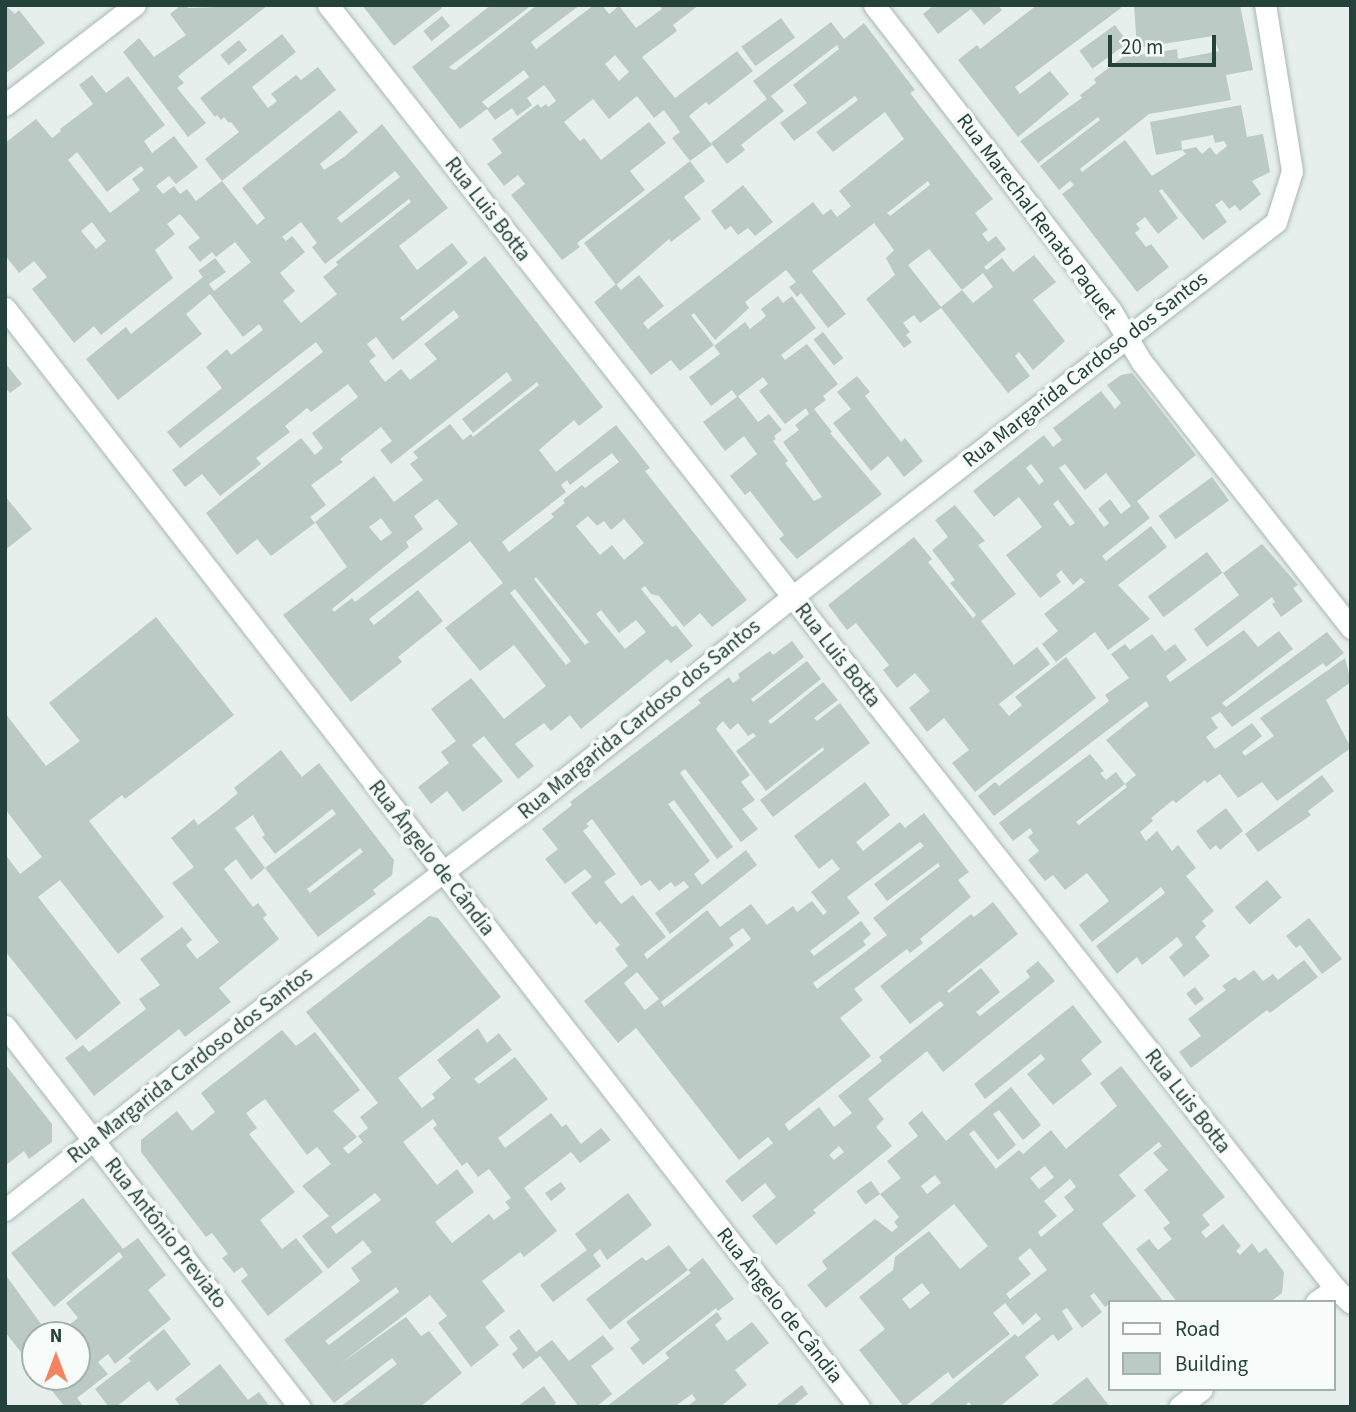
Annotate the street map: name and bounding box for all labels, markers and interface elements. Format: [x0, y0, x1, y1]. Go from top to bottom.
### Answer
scale bar [1111, 21, 1220, 65]
text: 20 m [1121, 32, 1163, 62]
street label: Rua Marechal Renato Paquet [951, 108, 1123, 324]
street label: Rua Luis Botta [440, 152, 536, 266]
street label: Rua Margarida Cardoso dos Santos [957, 265, 1213, 473]
street label: Rua Luis Botta [790, 598, 886, 712]
street label: Rua Margarida Cardoso dos Santos [513, 614, 765, 824]
street label: Rua Ângelo de Cândia [363, 775, 501, 941]
street label: Rua Margarida Cardoso dos Santos [62, 961, 318, 1169]
street label: Rua Luis Botta [1140, 1044, 1236, 1158]
street label: Rua Antônio Previato [99, 1153, 233, 1313]
street label: Rua Ângelo de Cândia [711, 1222, 849, 1388]
legend [1108, 1300, 1335, 1391]
text: Road [1175, 1314, 1220, 1344]
north arrow [21, 1321, 91, 1391]
text: N [50, 1323, 62, 1350]
text: Building [1175, 1349, 1248, 1379]

